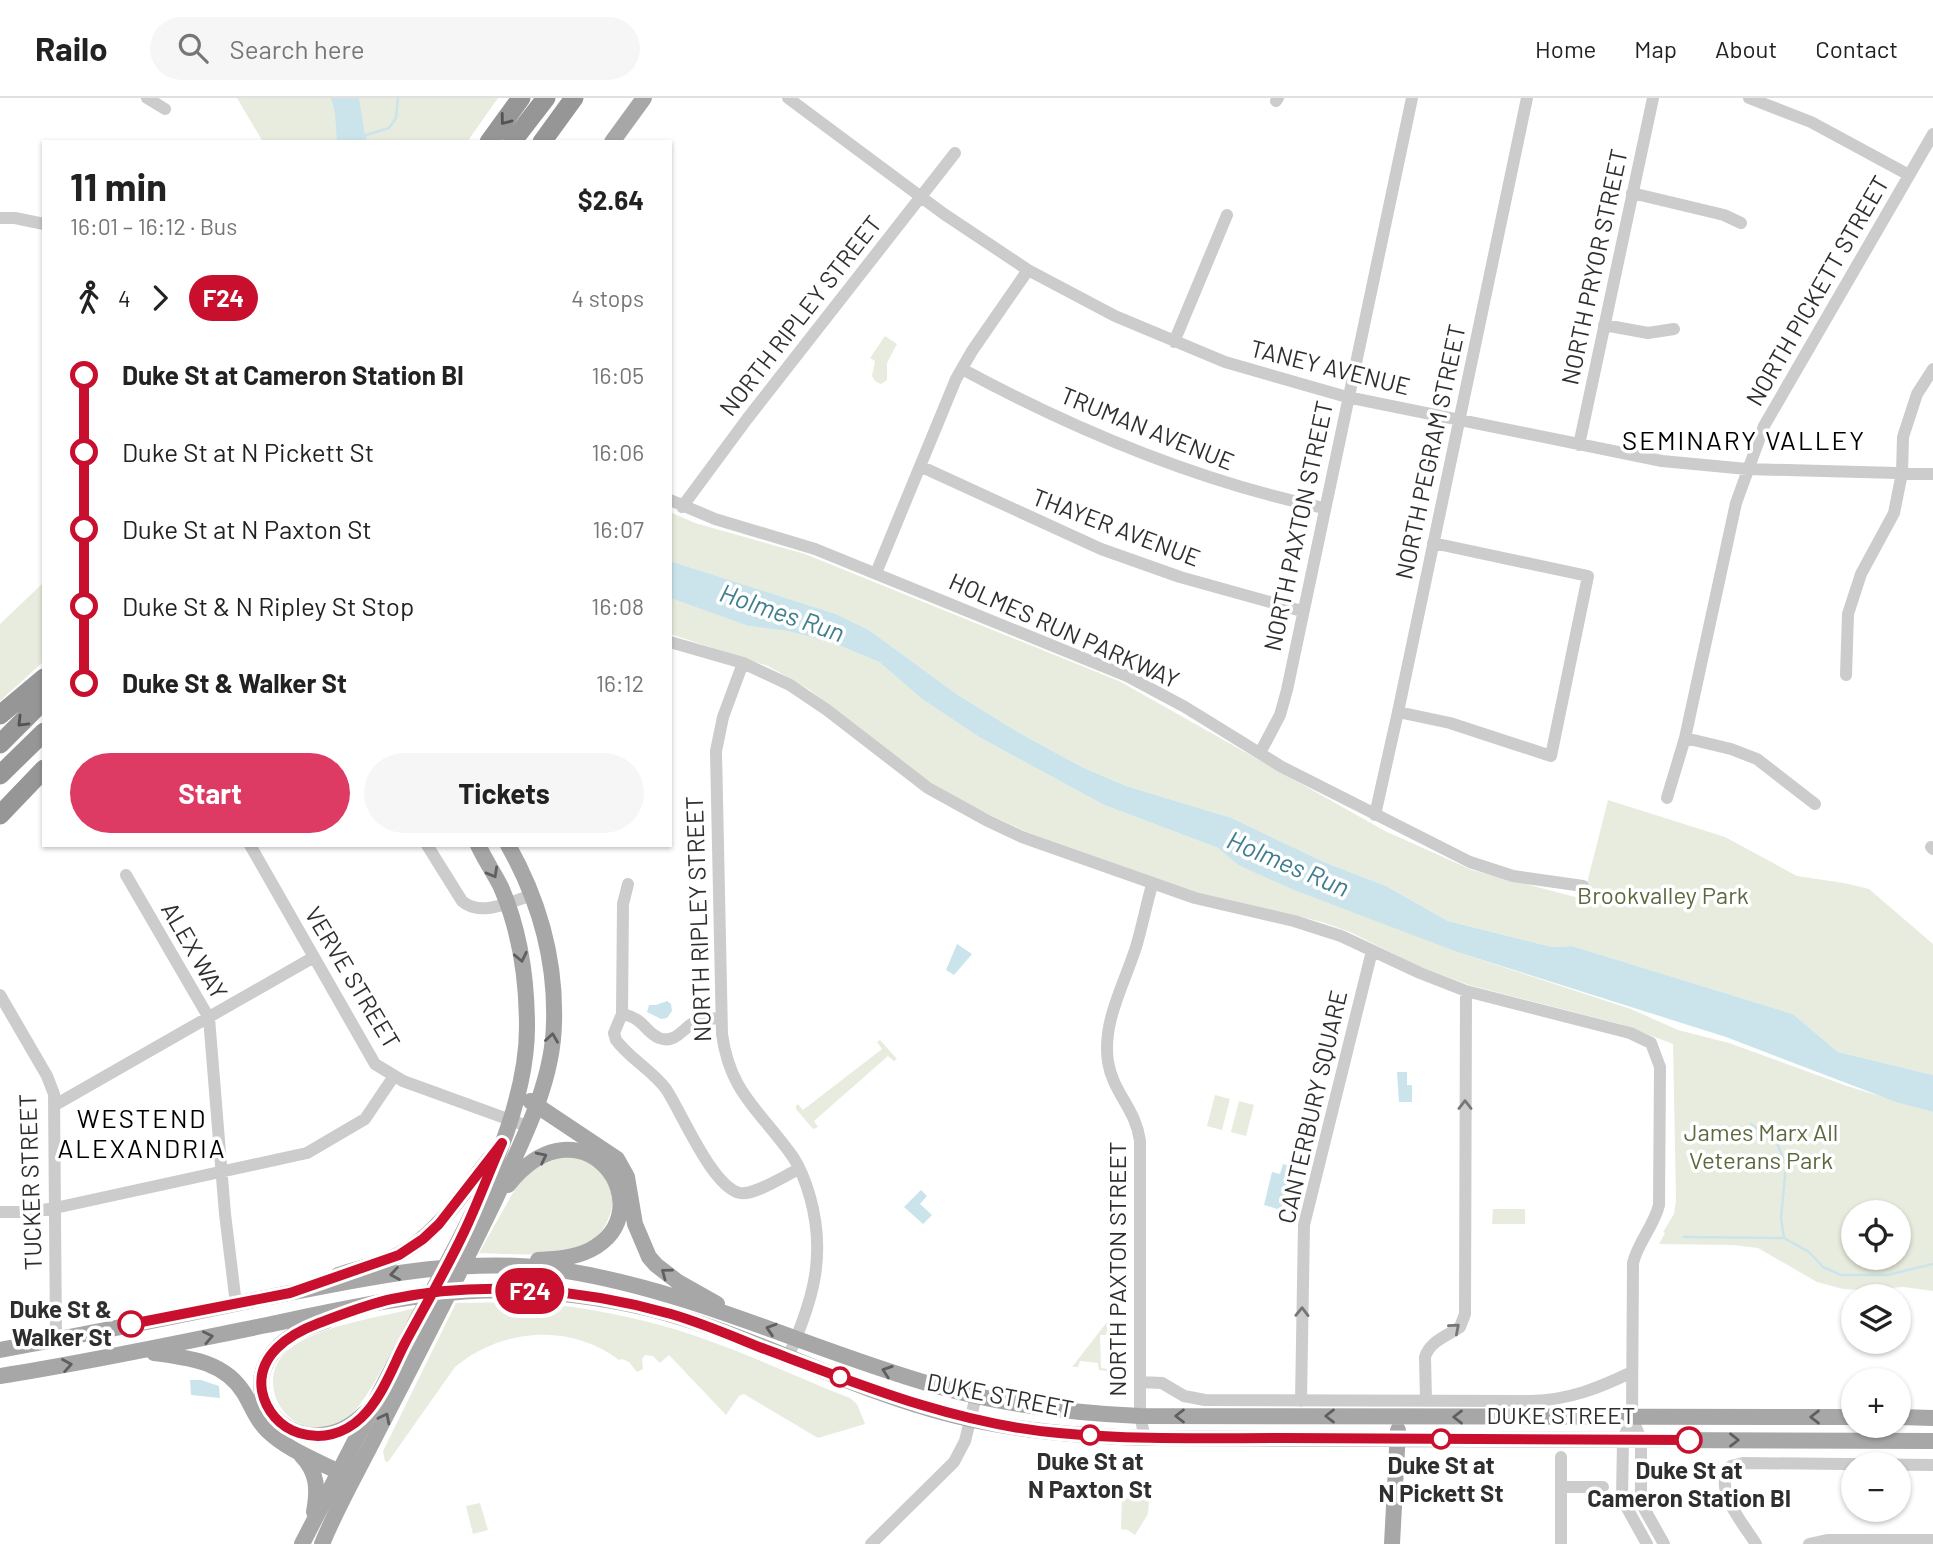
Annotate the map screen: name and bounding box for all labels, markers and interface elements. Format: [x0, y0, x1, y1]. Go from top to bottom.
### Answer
search box [150, 17, 640, 80]
text: Railo [35, 28, 108, 68]
icon: search [174, 29, 212, 67]
text: Search here [230, 33, 365, 64]
text: Home [1535, 34, 1596, 63]
text: Map [1634, 34, 1677, 63]
text: About [1715, 34, 1777, 63]
text: Contact [1815, 34, 1898, 63]
one-way arrow [501, 112, 513, 125]
street label: NORTH PRYOR STREET [1554, 146, 1633, 387]
text: 11 min [70, 163, 167, 209]
street label: NORTH PICKETT STREET [1739, 170, 1894, 410]
text: $2.64 [578, 184, 644, 215]
street label: NORTH RIPLEY STREET [713, 209, 887, 421]
text: 16:01 – 16:12 · Bus [70, 212, 237, 240]
icon: walk [70, 279, 108, 317]
icon: forward [141, 279, 179, 317]
text: F24 [203, 283, 244, 312]
text: 4 [118, 284, 131, 312]
text: 4 stops [571, 284, 644, 312]
street label: NORTH PEGRAM STREET [1388, 321, 1471, 582]
street label: TANEY AVENUE [1247, 333, 1413, 400]
text: Duke St at Cameron Station Bl [122, 359, 464, 390]
text: 16:05 [591, 361, 644, 389]
street label: TRUMAN AVENUE [1057, 380, 1239, 476]
street label: NORTH PAXTON STREET [1257, 398, 1338, 654]
district label: SEMINARY VALLEY [1622, 424, 1866, 455]
text: Duke St at N Pickett St [122, 436, 374, 467]
text: 16:06 [591, 438, 644, 466]
street label: THAYER AVENUE [1028, 481, 1205, 572]
text: Duke St at N Paxton St [122, 513, 372, 544]
text: 16:07 [592, 515, 644, 543]
street label: HOLMES RUN PARKWAY [945, 566, 1184, 693]
water label: Holmes Run [716, 576, 849, 647]
text: Duke St & N Ripley St Stop [122, 590, 414, 621]
text: 16:08 [591, 592, 644, 620]
text: Duke St & Walker St [122, 667, 347, 698]
text: 16:12 [596, 669, 644, 697]
one-way arrow [18, 714, 30, 726]
button: Start [70, 753, 350, 833]
button: Tickets [364, 753, 644, 833]
street label: NORTH RIPLEY STREET [679, 796, 716, 1043]
water label: Holmes Run [1223, 823, 1354, 902]
one-way arrow [485, 866, 498, 879]
park label: Brookvalley Park [1577, 880, 1749, 909]
street label: ALEX WAY [156, 897, 235, 1004]
street label: VERVE STREET [300, 901, 407, 1053]
one-way arrow [513, 951, 528, 963]
street label: CANTERBURY SQUARE [1271, 987, 1353, 1226]
one-way arrow [545, 1032, 560, 1044]
street label: TUCKER STREET [12, 1093, 47, 1271]
one-way arrow [1457, 1099, 1473, 1110]
district label: WESTEND ALEXANDRIA [57, 1102, 227, 1163]
park label: James Marx All Veterans Park [1684, 1117, 1838, 1174]
street label: NORTH PAXTON STREET [1102, 1141, 1131, 1397]
one-way arrow [535, 1151, 547, 1165]
map controls [1841, 1200, 1911, 1522]
button: locate [1841, 1200, 1911, 1270]
one-way arrow [389, 1266, 400, 1281]
line badge: F24 [490, 1268, 570, 1314]
one-way arrow [662, 1269, 674, 1282]
text: F24 [509, 1276, 551, 1305]
button: layers [1841, 1284, 1911, 1354]
place label: Duke St & Walker St [10, 1294, 112, 1351]
one-way arrow [1294, 1306, 1310, 1316]
marker: Duke St & Walker St [118, 1311, 144, 1337]
one-way arrow [765, 1323, 778, 1337]
one-way arrow [1447, 1324, 1460, 1336]
one-way arrow [202, 1331, 214, 1346]
one-way arrow [61, 1358, 73, 1373]
one-way arrow [882, 1365, 894, 1379]
street label: DUKE STREET [924, 1366, 1076, 1423]
unlabelled marker [830, 1367, 850, 1387]
button: + [1841, 1368, 1911, 1438]
street label: DUKE STREET [1487, 1400, 1635, 1429]
one-way arrow [1174, 1408, 1185, 1424]
one-way arrow [1324, 1408, 1335, 1424]
one-way arrow [1452, 1409, 1463, 1425]
one-way arrow [1809, 1409, 1819, 1425]
one-way arrow [376, 1413, 390, 1425]
marker: Duke St at N Paxton St [1080, 1425, 1100, 1445]
marker: Duke St at Cameron Station Bl [1676, 1427, 1702, 1453]
marker: Duke St at N Pickett St [1431, 1429, 1451, 1449]
one-way arrow [1729, 1432, 1739, 1448]
place label: Duke St at N Paxton St [1028, 1446, 1152, 1503]
place label: Duke St at N Pickett St [1378, 1450, 1504, 1507]
button: − [1841, 1452, 1911, 1522]
place label: Duke St at Cameron Station Bl [1587, 1455, 1791, 1512]

